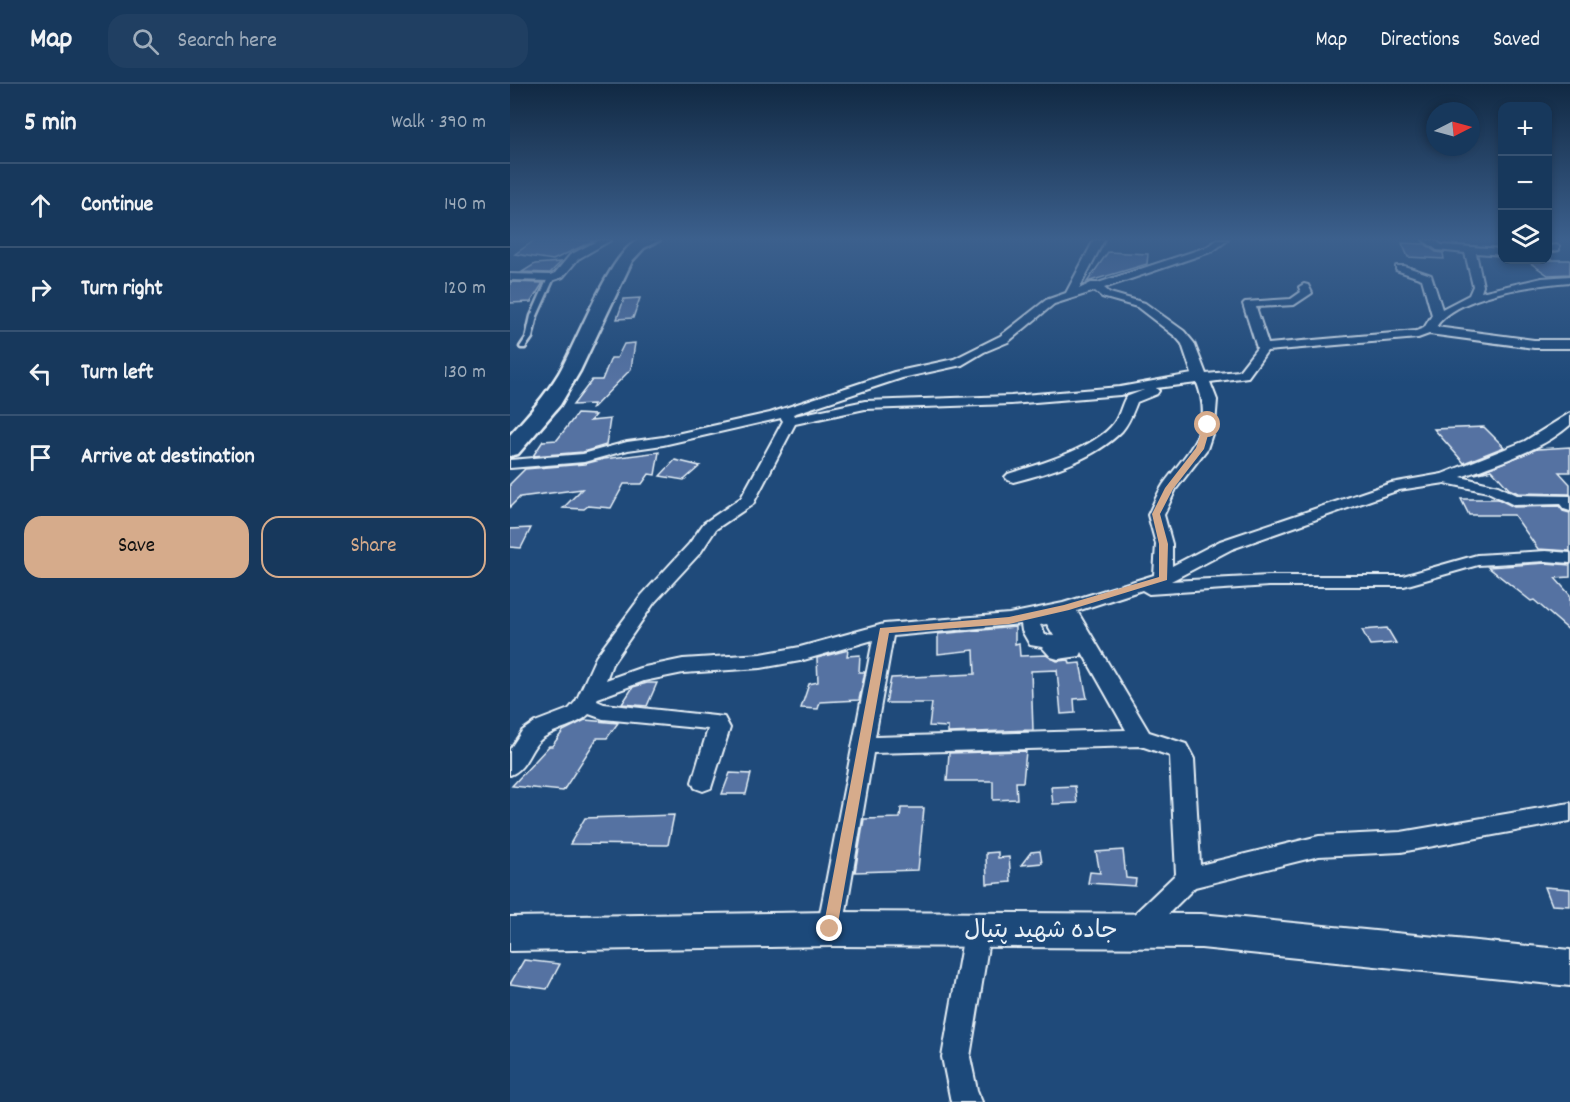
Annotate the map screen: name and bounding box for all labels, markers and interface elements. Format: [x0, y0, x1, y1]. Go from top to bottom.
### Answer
search box [108, 14, 528, 68]
text: Map [30, 21, 72, 61]
icon: search [129, 25, 162, 58]
text: Search here [177, 26, 277, 57]
text: Map [1316, 26, 1347, 56]
text: Directions [1380, 26, 1460, 56]
text: Saved [1493, 26, 1540, 56]
north arrow [1426, 102, 1480, 156]
map controls [1498, 102, 1552, 264]
button: + [1498, 102, 1552, 156]
text: 5 min [24, 105, 77, 142]
text: Walk · 390 m [391, 109, 486, 137]
button: − [1498, 156, 1552, 210]
icon: ahead [24, 189, 57, 222]
text: Continue [81, 190, 153, 221]
text: 140 m [444, 191, 486, 219]
button: layers [1498, 210, 1552, 264]
icon: right [24, 273, 57, 306]
text: Turn right [81, 274, 163, 305]
text: 120 m [444, 275, 486, 303]
icon: left [24, 357, 57, 390]
text: Turn left [81, 358, 153, 389]
text: 130 m [444, 359, 486, 387]
route start [1194, 411, 1220, 437]
icon: arrive [24, 441, 57, 474]
text: Arrive at destination [81, 442, 255, 473]
button: Save [24, 516, 249, 578]
button: Share [261, 516, 486, 578]
route end [816, 915, 842, 941]
street label: جاده شهید پتیال [964, 915, 1118, 949]

